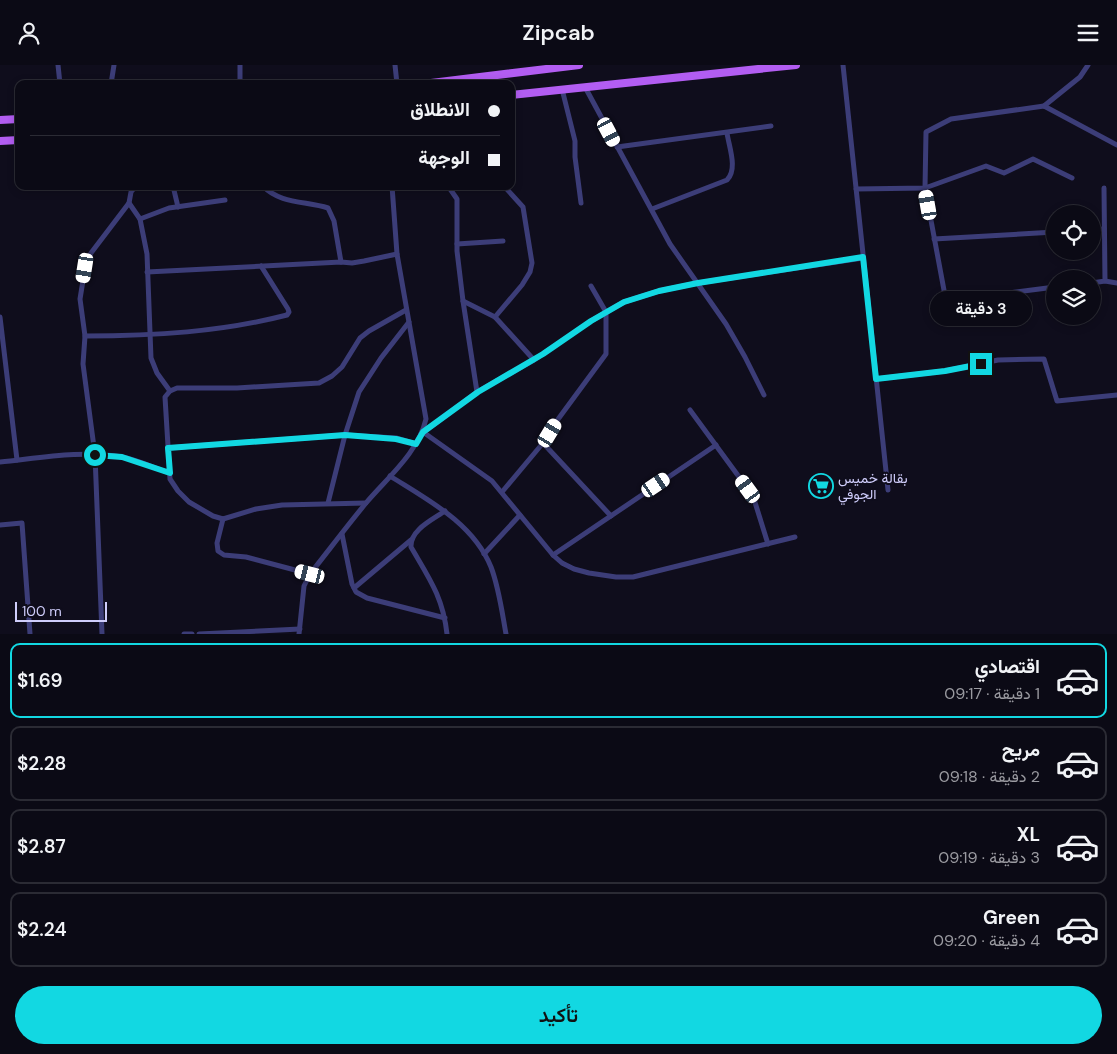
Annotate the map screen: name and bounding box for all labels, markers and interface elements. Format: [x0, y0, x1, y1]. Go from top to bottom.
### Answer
text: Zipcab [522, 18, 595, 47]
icon: person [15, 19, 43, 47]
icon: menu [1074, 19, 1102, 47]
text: الانطلاق [410, 97, 470, 122]
car [595, 115, 622, 149]
text: الوجهة [418, 145, 470, 170]
car [918, 189, 937, 221]
map controls [1046, 205, 1101, 325]
button: locate [1046, 205, 1101, 260]
car [75, 252, 94, 284]
button: layers [1046, 270, 1101, 325]
callout: 3 دقيقة [930, 291, 1032, 327]
text: 3 دقيقة [955, 298, 1007, 319]
route end [970, 353, 992, 375]
car [535, 416, 564, 450]
route start [84, 444, 106, 466]
place label: بقالة خميس الجوفي [838, 469, 908, 506]
car [639, 470, 672, 500]
car [733, 472, 762, 506]
supermarket icon: بقالة خميس الجوفي [808, 473, 834, 499]
car [293, 563, 326, 585]
scale bar [15, 599, 108, 622]
text: 100 m [22, 602, 62, 620]
text: اقتصادي [975, 654, 1040, 679]
icon: car [1055, 658, 1100, 703]
text: $1.69 [17, 668, 63, 693]
text: 1 دقيقة · 09:17 [944, 683, 1040, 704]
text: مريح [1002, 737, 1040, 762]
icon: car [1055, 741, 1100, 786]
text: $2.28 [17, 751, 66, 776]
text: 2 دقيقة · 09:18 [939, 766, 1040, 787]
text: XL [1017, 822, 1040, 847]
icon: car [1055, 824, 1100, 869]
text: $2.87 [17, 834, 66, 859]
text: 3 دقيقة · 09:19 [938, 847, 1040, 868]
text: Green [983, 905, 1040, 930]
icon: car [1055, 907, 1100, 952]
text: $2.24 [17, 917, 67, 942]
text: 4 دقيقة · 09:20 [933, 930, 1040, 951]
button: تأكيد [15, 986, 1102, 1044]

